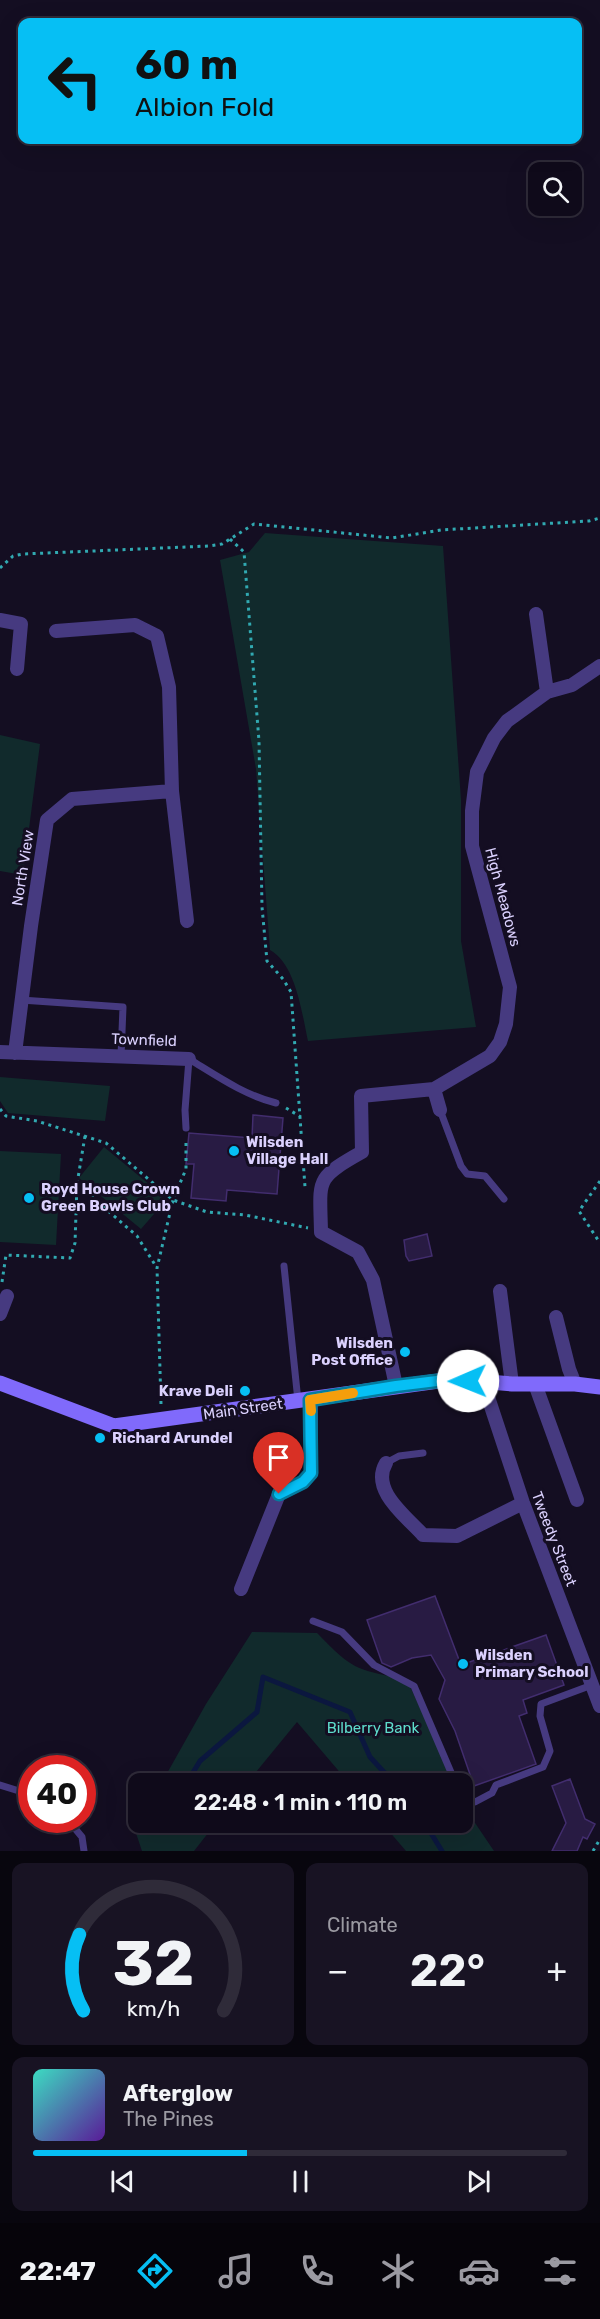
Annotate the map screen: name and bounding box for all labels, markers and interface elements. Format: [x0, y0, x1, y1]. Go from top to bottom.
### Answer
text: 60 m [135, 40, 238, 90]
icon: left [36, 42, 114, 120]
text: Albion Fold [135, 91, 274, 123]
map controls [528, 162, 582, 216]
button: search [528, 162, 582, 216]
street label: North View [8, 829, 38, 907]
street label: High Meadows [481, 846, 525, 949]
street label: Townfield [111, 1030, 177, 1050]
place label: Wilsden Village Hall [246, 1133, 328, 1168]
marker: Wilsden Village Hall [227, 1144, 241, 1158]
place label: Royd House Crown Green Bowls Club [41, 1180, 180, 1215]
marker: Royd House Crown Green Bowls Club [22, 1191, 36, 1205]
place label: Wilsden Post Office [311, 1334, 393, 1369]
marker: Wilsden Post Office [398, 1345, 412, 1359]
position arrow [436, 1349, 500, 1413]
place label: Krave Deli [159, 1382, 233, 1400]
marker: Krave Deli [238, 1384, 252, 1398]
street label: Main Street [202, 1395, 284, 1423]
place label: Richard Arundel [112, 1429, 233, 1447]
marker: Richard Arundel [93, 1431, 107, 1445]
pin [253, 1432, 304, 1494]
icon: arrive [262, 1441, 295, 1474]
street label: Tweedy Street [528, 1489, 580, 1589]
place label: Wilsden Primary School [475, 1646, 589, 1681]
marker: Wilsden Primary School [456, 1657, 470, 1671]
park label: Bilberry Bank [327, 1719, 420, 1737]
speed limit sign: 40 [18, 1755, 96, 1833]
text: 22:48 · 1 min · 110 m [194, 1789, 407, 1816]
text: Climate [327, 1913, 398, 1937]
text: 32 [112, 1927, 194, 2001]
text: 22° [410, 1944, 485, 1997]
text: − [327, 1951, 348, 1990]
text: + [546, 1951, 567, 1990]
text: km/h [126, 1996, 180, 2021]
text: Afterglow [123, 2080, 233, 2107]
text: The Pines [123, 2107, 214, 2131]
icon: previous [106, 2165, 139, 2198]
icon: pause [284, 2165, 317, 2198]
icon: next [462, 2165, 495, 2198]
icon: directions [134, 2250, 176, 2292]
icon: music [215, 2250, 257, 2292]
icon: phone [296, 2250, 338, 2292]
icon: climate [377, 2250, 419, 2292]
icon: car [458, 2250, 500, 2292]
icon: filters [539, 2250, 581, 2292]
text: 22:47 [19, 2255, 96, 2287]

